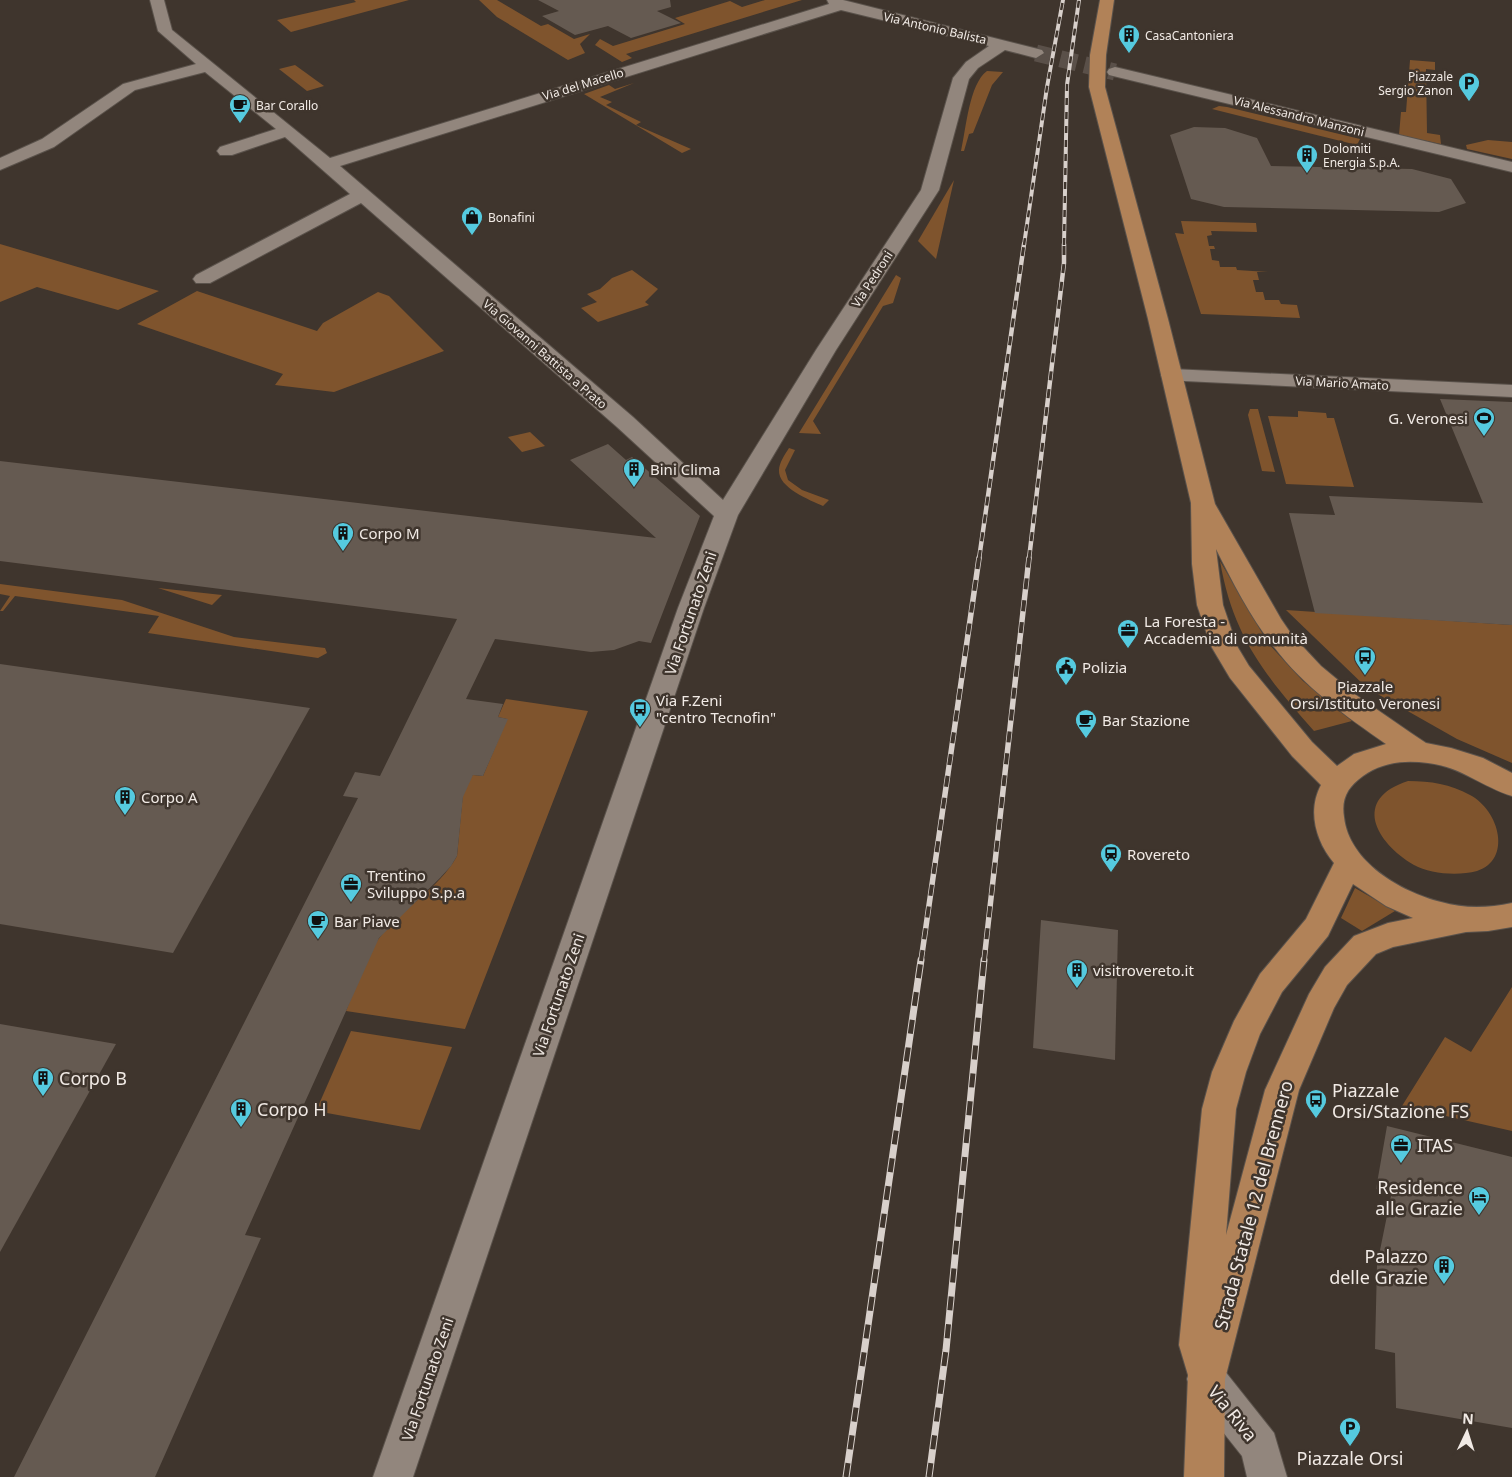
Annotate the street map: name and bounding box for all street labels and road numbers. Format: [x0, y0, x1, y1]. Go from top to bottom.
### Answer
street label: Via Antonio Balista [882, 8, 988, 48]
street label: Via del Macello [540, 64, 626, 104]
street label: Via Alessandro Manzoni [1232, 92, 1366, 140]
street label: Via Pedroni [847, 248, 897, 310]
street label: Via Giovanni Battista a Prato [479, 295, 611, 413]
street label: Via Mario Amato [1295, 372, 1389, 394]
street label: Via Fortunato Zeni [660, 549, 720, 677]
street label: Via Fortunato Zeni [528, 931, 588, 1059]
street label: Strada Statale 12 del Brennero [1208, 1078, 1298, 1332]
street label: Via Fortunato Zeni [397, 1315, 457, 1443]
street label: Via Riva [1203, 1380, 1263, 1446]

